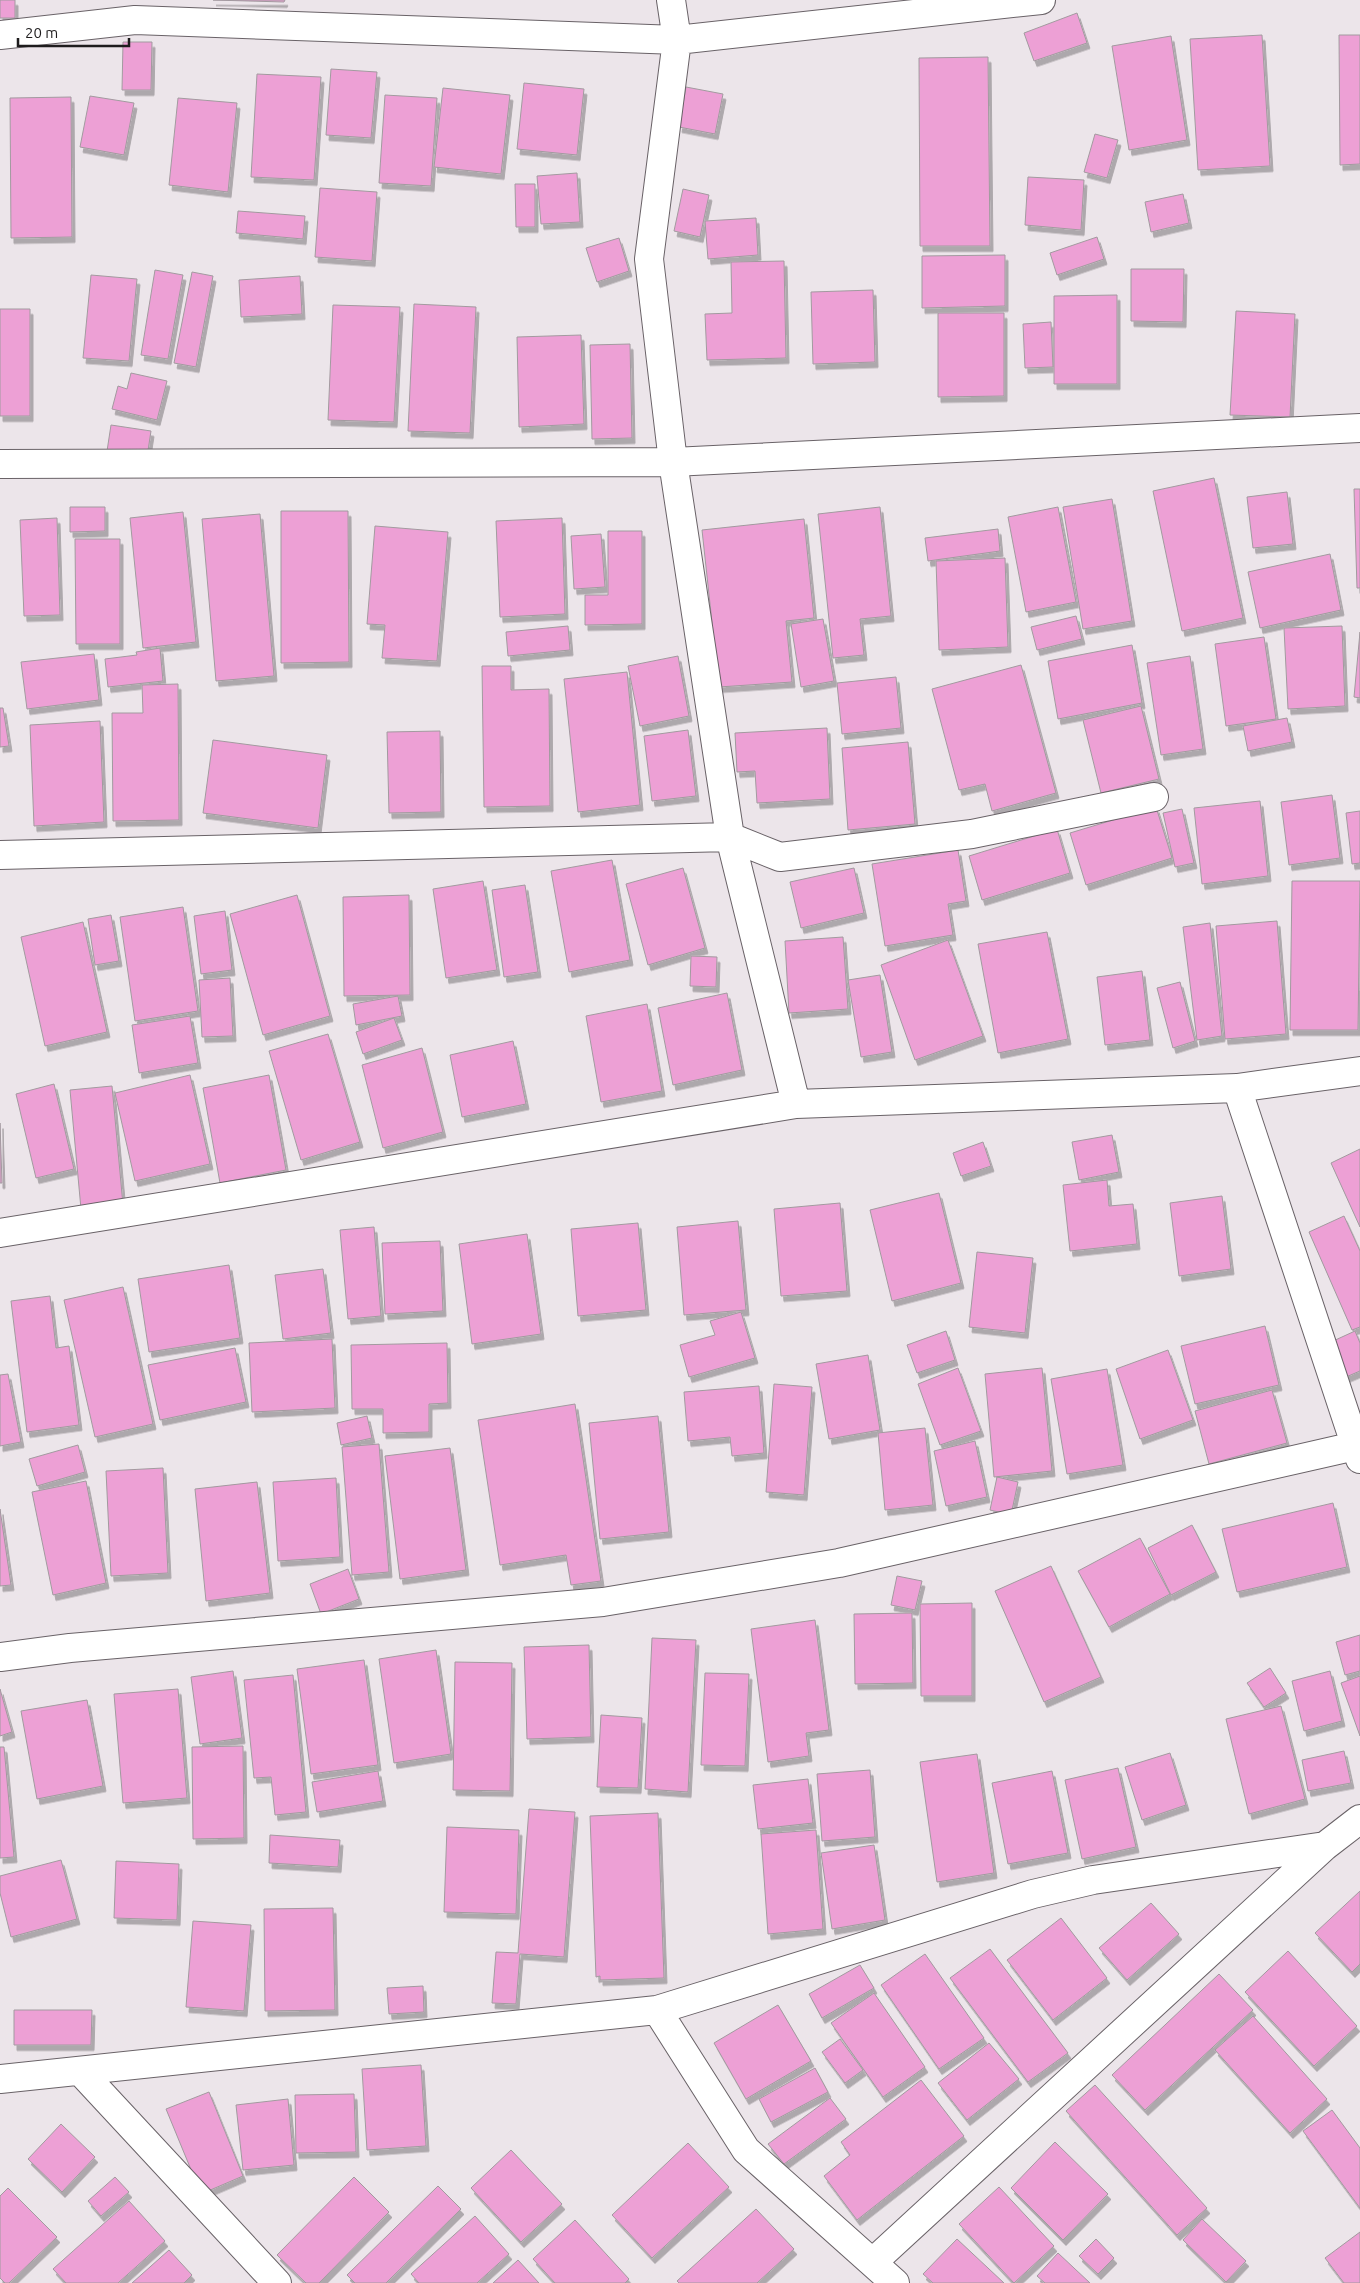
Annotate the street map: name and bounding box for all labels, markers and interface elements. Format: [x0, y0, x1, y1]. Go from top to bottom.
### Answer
scale bar [18, 15, 129, 47]
text: 20 m [25, 24, 58, 41]

